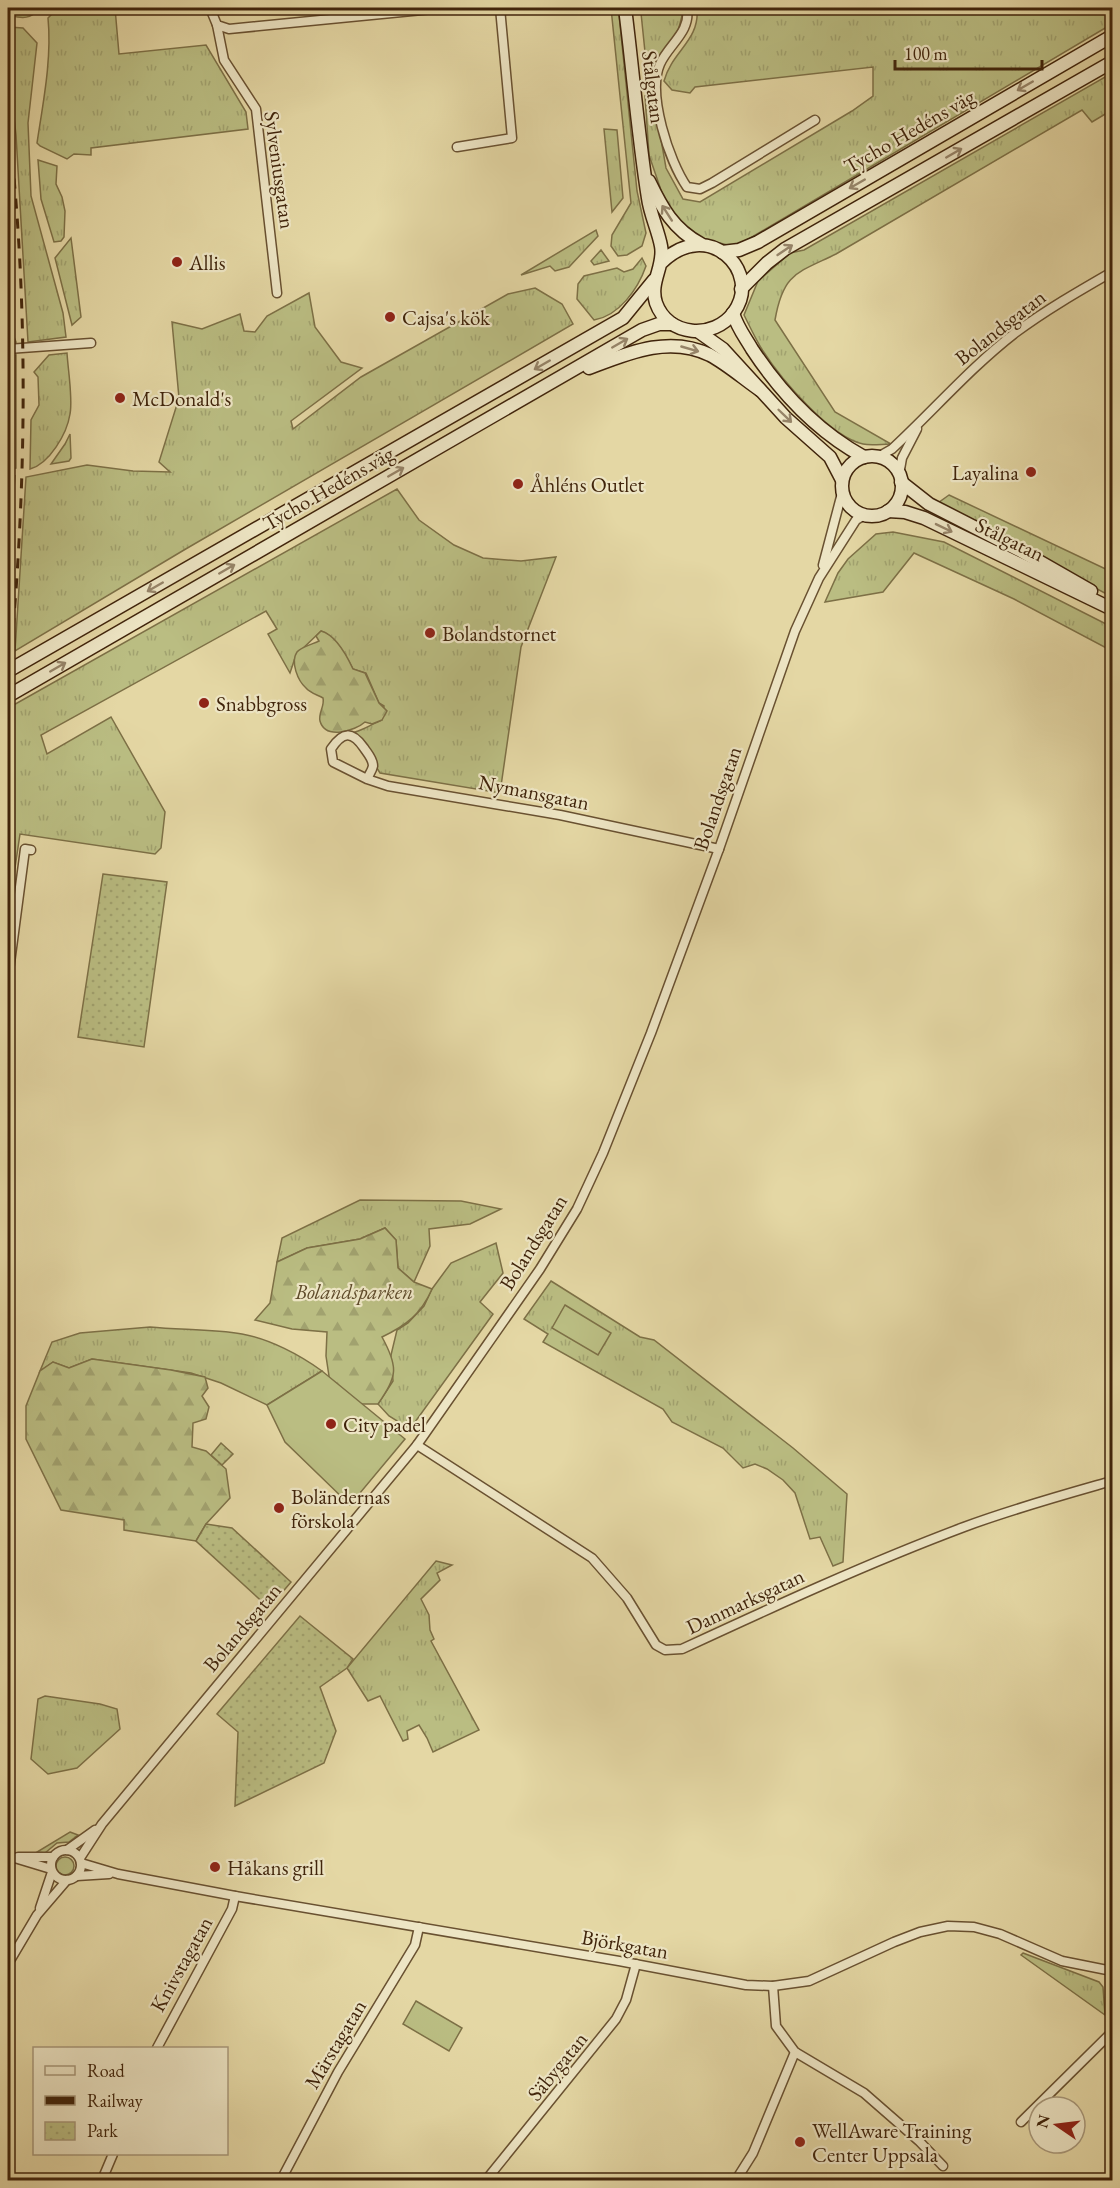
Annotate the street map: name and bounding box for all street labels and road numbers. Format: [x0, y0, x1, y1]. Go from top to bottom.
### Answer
street label: Stålgatan [636, 49, 672, 125]
street label: Tycho Hedéns väg [839, 82, 980, 179]
street label: Sylveniusgatan [258, 109, 302, 231]
street label: Bolandsgatan [949, 283, 1051, 371]
street label: Tycho Hedéns väg [258, 439, 399, 536]
street label: Stålgatan [971, 511, 1049, 567]
street label: Bolandsgatan [687, 743, 747, 853]
street label: Nymansgatan [476, 768, 592, 816]
street label: Bolandsgatan [493, 1189, 573, 1295]
street label: Danmarksgatan [682, 1562, 808, 1640]
street label: Bolandsgatan [197, 1577, 287, 1677]
street label: Knivstagatan [144, 1912, 218, 2016]
street label: Björkgatan [579, 1923, 671, 1965]
street label: Märstagatan [298, 1995, 372, 2093]
street label: Säbygatan [521, 2026, 593, 2106]

